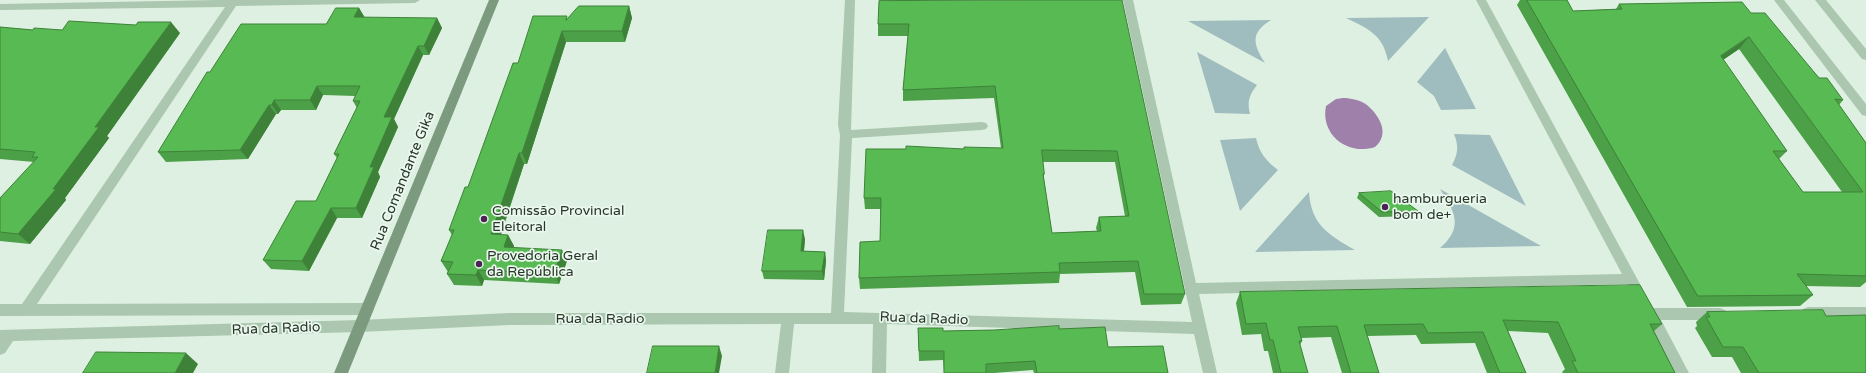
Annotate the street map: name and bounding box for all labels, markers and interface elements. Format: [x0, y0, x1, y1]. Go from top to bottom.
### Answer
street label: Rua Comandante Gika [367, 109, 439, 253]
place label: hamburgueria bom de+ [1393, 191, 1487, 224]
marker: hamburgueria bom de+ [1380, 202, 1390, 212]
place label: Comissão Provincial Eleitoral [492, 203, 624, 236]
marker: Comissão Provincial Eleitoral [479, 214, 489, 224]
place label: Provedoria Geral da República [487, 248, 598, 280]
marker: Provedoria Geral da República [474, 259, 484, 269]
street label: Rua da Radio [879, 309, 969, 329]
street label: Rua da Radio [555, 311, 645, 327]
street label: Rua da Radio [231, 319, 321, 339]

